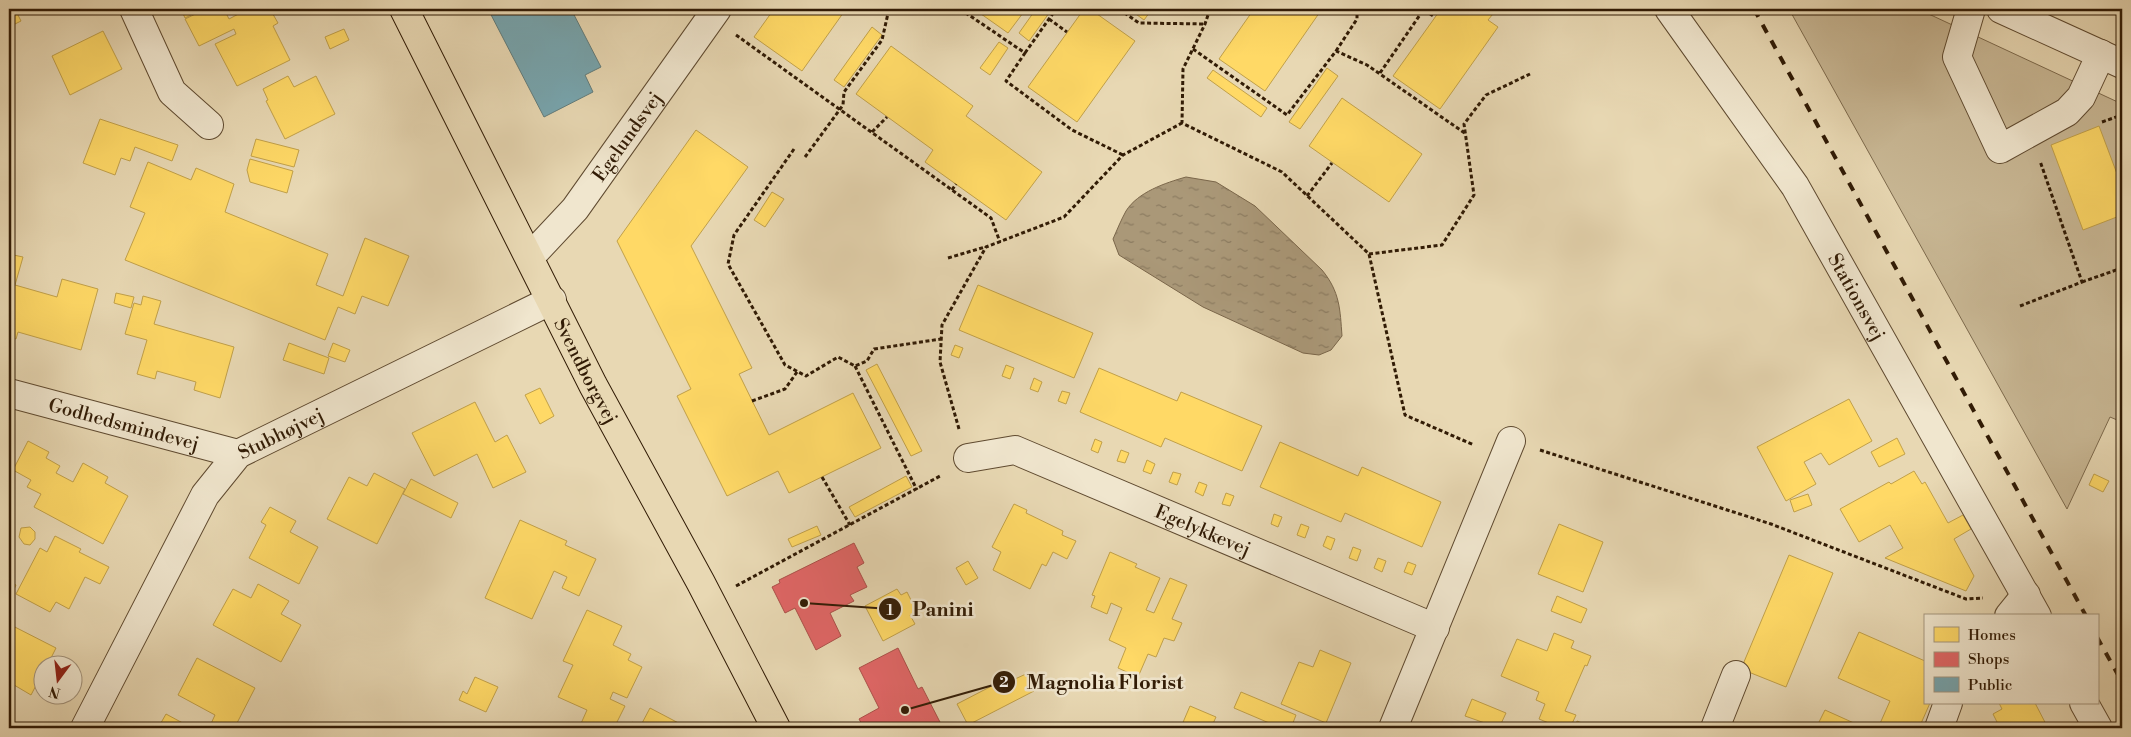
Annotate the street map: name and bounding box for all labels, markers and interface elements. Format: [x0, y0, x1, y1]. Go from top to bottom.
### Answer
street label: Egelundsvej [587, 87, 668, 186]
street label: Stationsvej [1822, 249, 1890, 345]
street label: Svendborgvej [548, 314, 623, 428]
street label: Godhedsmindevej [46, 393, 202, 456]
street label: Stubhøjvej [234, 403, 328, 465]
street label: Egelykkevej [1151, 500, 1254, 562]
callout: Panini [878, 592, 984, 627]
text: Panini [912, 598, 974, 623]
text: 1 [886, 601, 894, 620]
legend [1924, 614, 2098, 704]
text: Homes [1968, 626, 2016, 645]
text: Shops [1968, 650, 2009, 669]
north arrow [32, 654, 82, 704]
callout: Magnolia Florist [991, 664, 1193, 699]
text: Magnolia Florist [1027, 671, 1184, 696]
text: 2 [999, 673, 1009, 692]
text: Public [1968, 676, 2012, 695]
text: N [47, 681, 63, 702]

